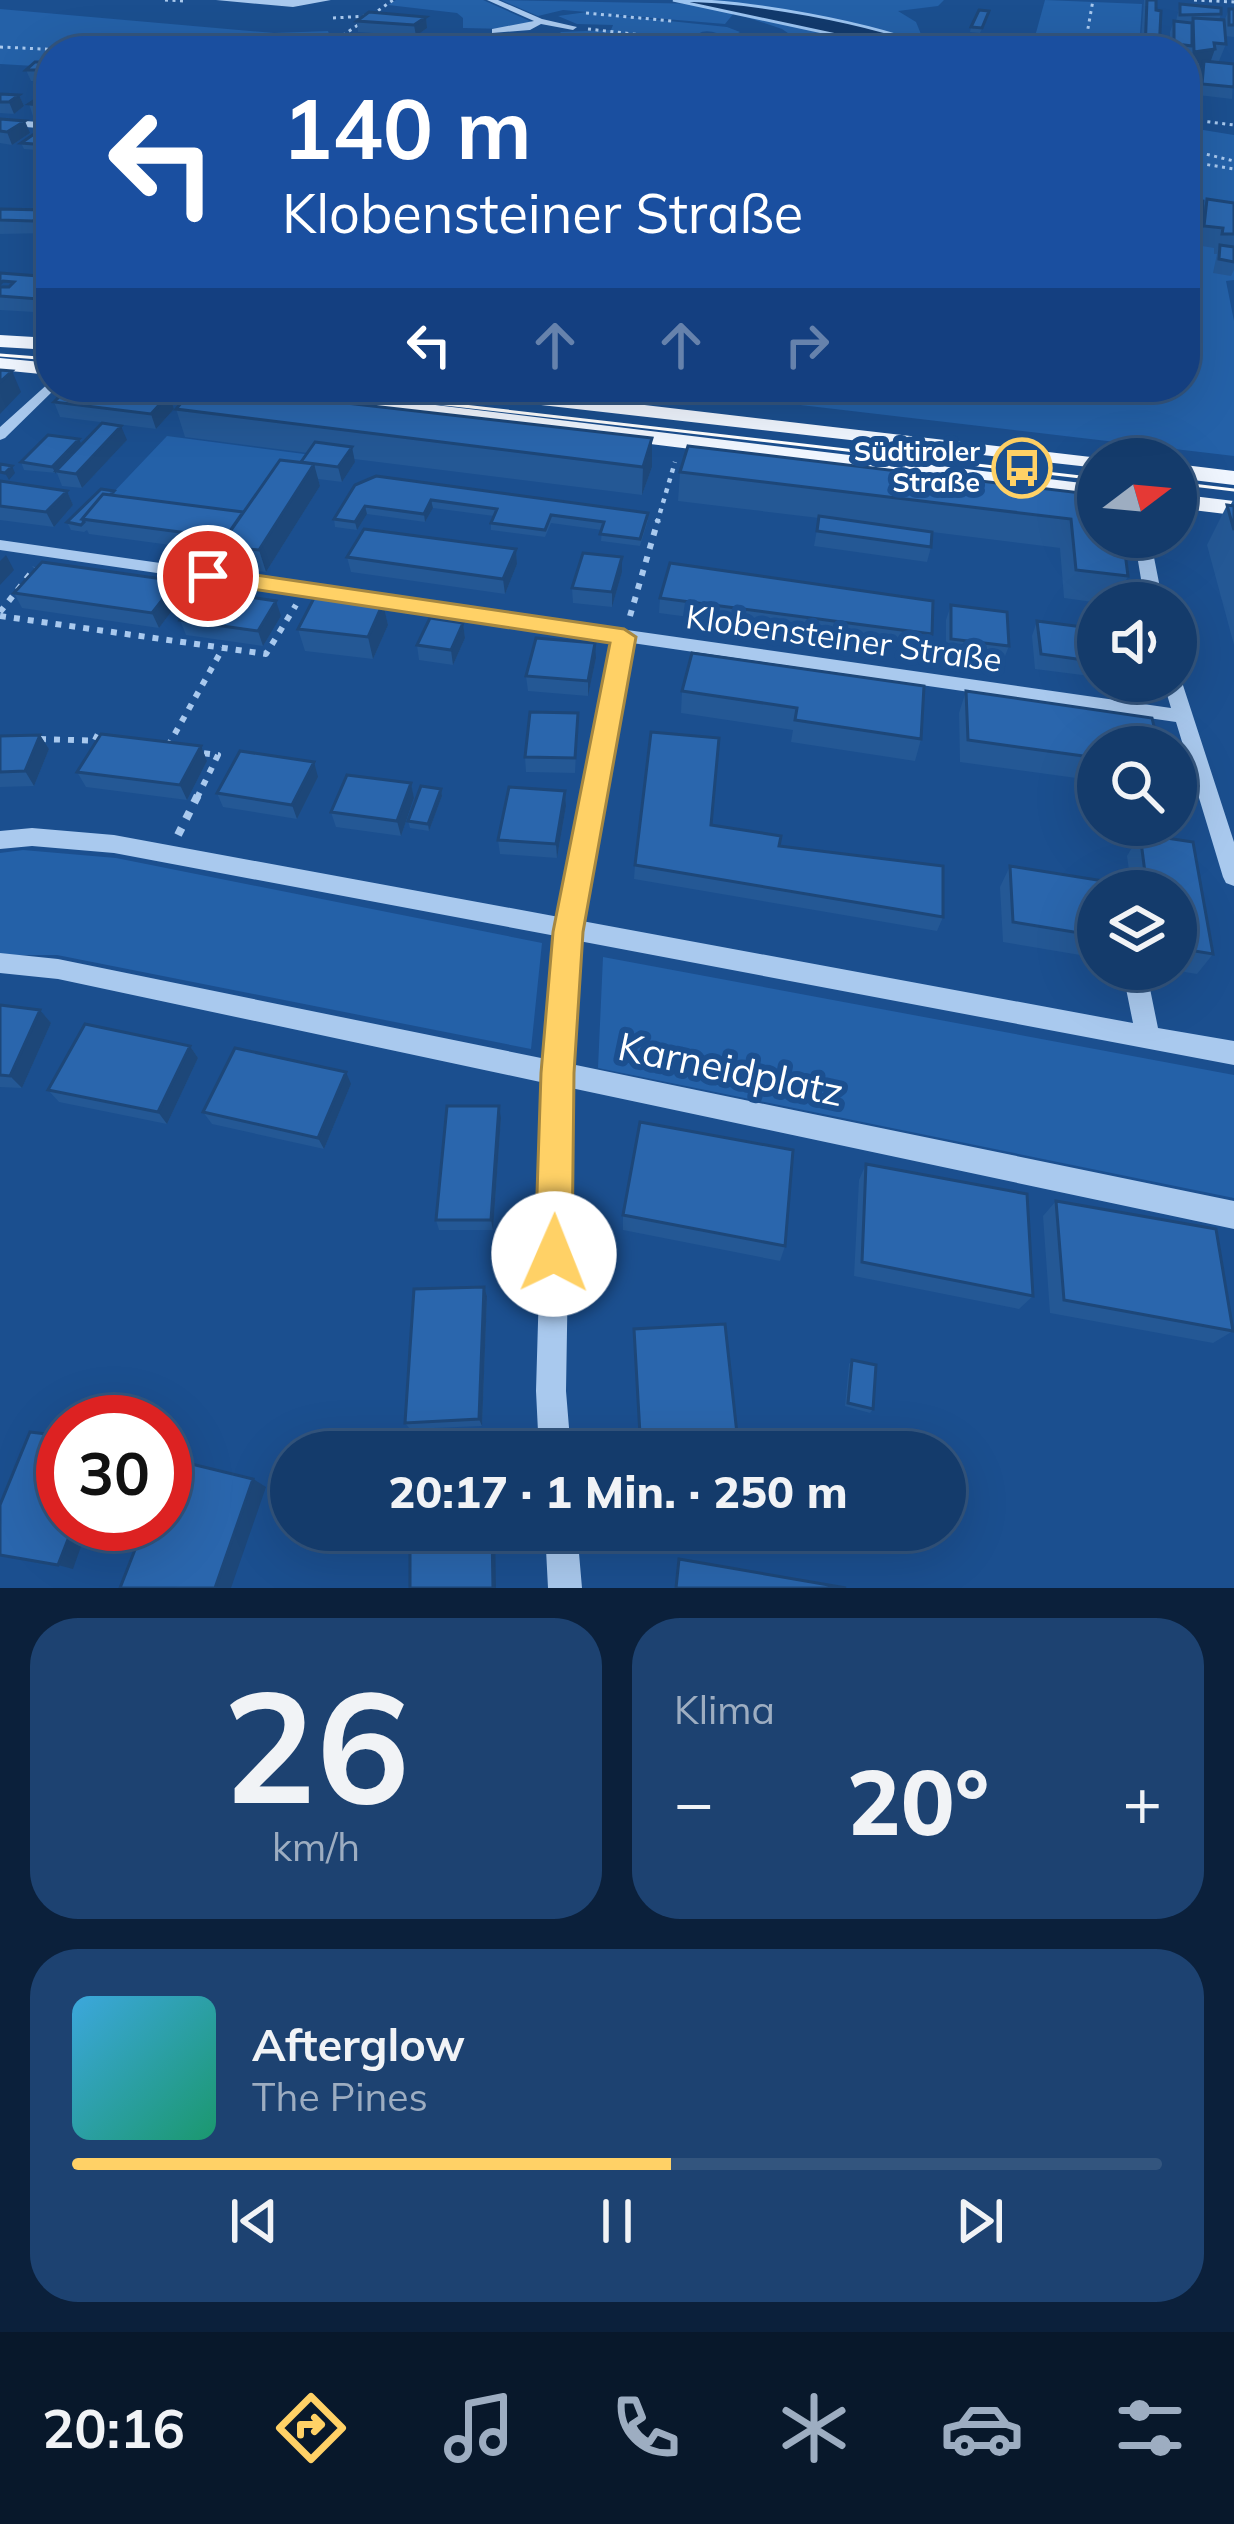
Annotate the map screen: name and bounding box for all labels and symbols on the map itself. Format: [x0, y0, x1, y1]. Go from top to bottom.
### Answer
place label: Südtiroler Straße [854, 434, 980, 499]
bus stop icon: Südtiroler Straße [991, 437, 1053, 499]
north arrow [1077, 438, 1197, 558]
pin [157, 525, 259, 627]
street label: Klobensteiner Straße [684, 595, 1005, 680]
street label: Karneidplatz [614, 1021, 848, 1116]
position arrow [491, 1191, 617, 1317]
speed limit sign: 30 [36, 1395, 192, 1551]

